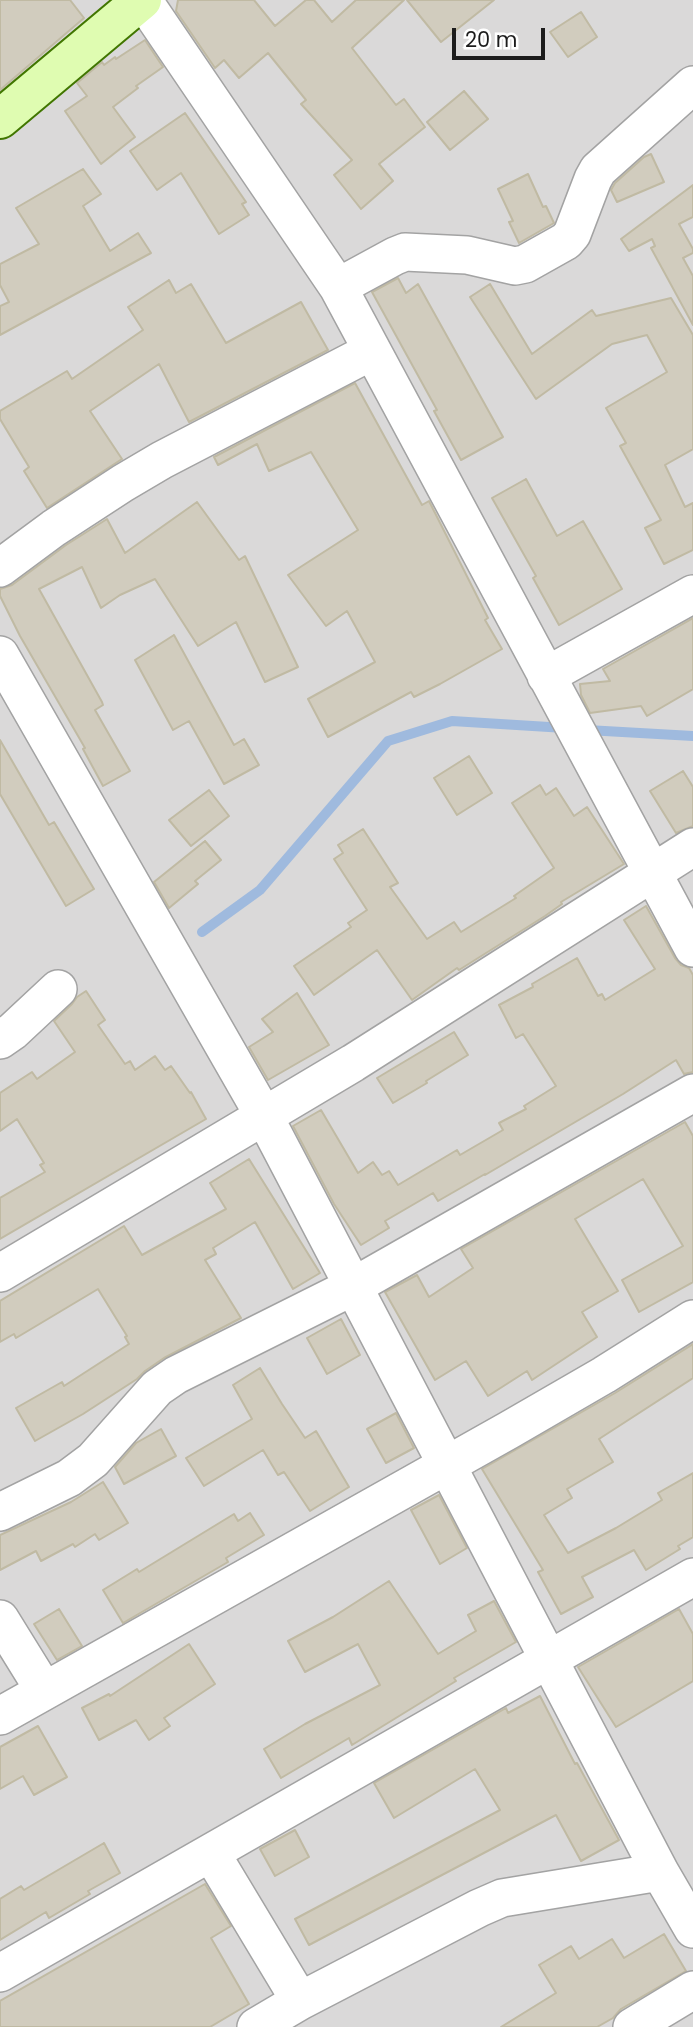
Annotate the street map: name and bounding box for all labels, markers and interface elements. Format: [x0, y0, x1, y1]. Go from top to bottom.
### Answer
scale bar [455, 14, 548, 58]
text: 20 m [465, 25, 518, 54]

